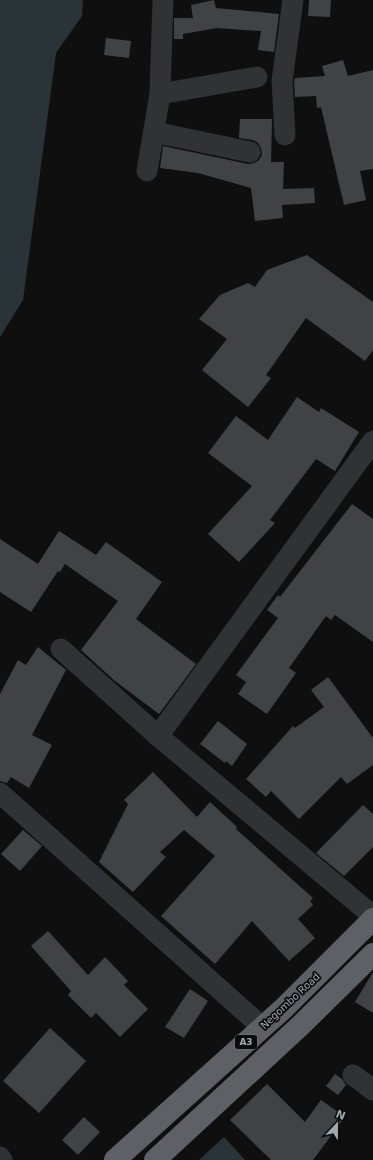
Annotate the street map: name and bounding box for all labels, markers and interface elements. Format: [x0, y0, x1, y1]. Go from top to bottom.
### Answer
street label: Negombo Road [258, 971, 322, 1031]
road number: A3 [235, 1035, 257, 1049]
north arrow [317, 1104, 357, 1144]
text: N [334, 1107, 347, 1123]

